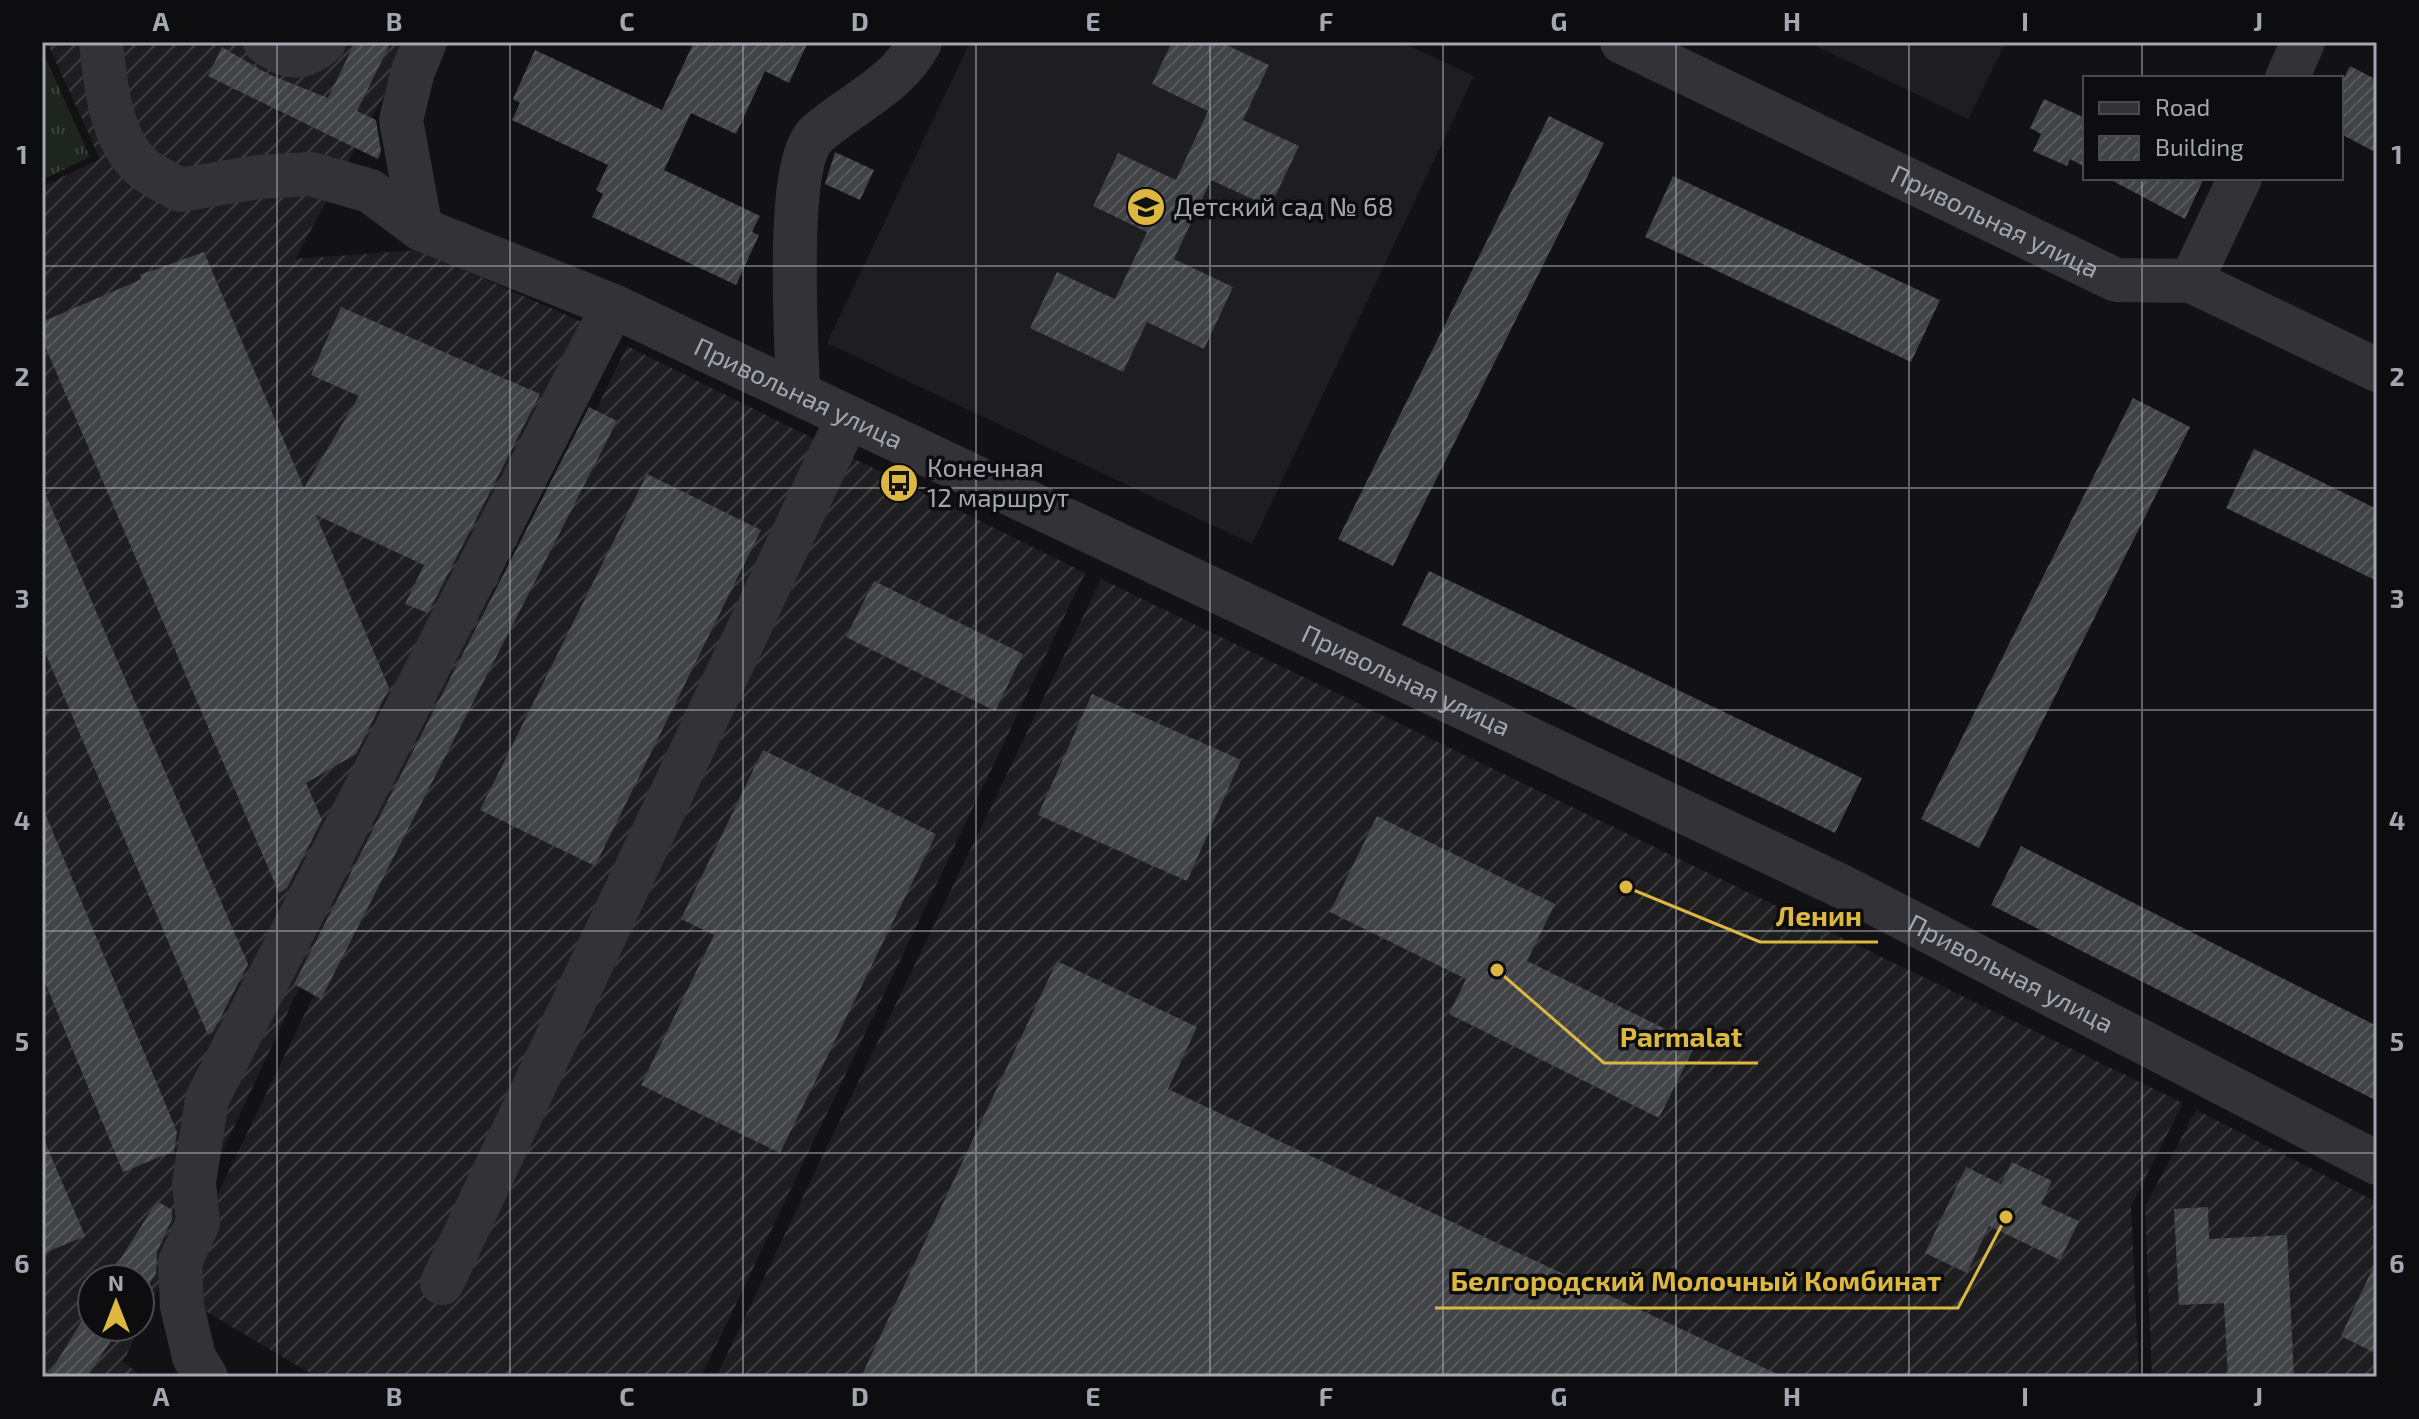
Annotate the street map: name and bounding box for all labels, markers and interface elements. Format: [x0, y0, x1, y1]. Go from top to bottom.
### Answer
text: A [153, 5, 170, 36]
text: B [386, 5, 402, 36]
text: C [619, 5, 635, 36]
text: D [851, 5, 869, 36]
text: E [1085, 5, 1101, 36]
text: F [1319, 5, 1333, 36]
text: G [1551, 5, 1567, 36]
text: H [1783, 5, 1801, 36]
text: I [2021, 5, 2029, 36]
text: J [2253, 5, 2263, 36]
legend [2083, 76, 2343, 180]
text: Road [2155, 92, 2210, 121]
text: Building [2155, 132, 2244, 161]
text: 1 [16, 138, 28, 169]
text: 1 [2391, 138, 2403, 169]
street label: Привольная улица [1887, 157, 2105, 284]
school or university icon: Детский сад № 68 [1125, 186, 1167, 228]
place label: Детский сад № 68 [1174, 190, 1394, 221]
street label: Привольная улица [690, 330, 908, 455]
text: 2 [14, 360, 30, 391]
text: 2 [2389, 360, 2405, 391]
place label: Конечная 12 маршрут [927, 451, 1070, 513]
bus stop icon: Конечная 12 маршрут [878, 462, 920, 504]
text: 3 [15, 582, 29, 613]
text: 3 [2390, 582, 2404, 613]
street label: Привольная улица [1297, 617, 1516, 742]
text: 4 [14, 804, 30, 835]
text: 4 [2389, 804, 2405, 835]
callout: Ленин [1760, 890, 1878, 942]
text: Ленин [1776, 898, 1862, 932]
street label: Привольная улица [1903, 906, 2119, 1038]
callout: Parmalat [1604, 1011, 1758, 1063]
text: Parmalat [1620, 1019, 1742, 1053]
text: 5 [15, 1025, 29, 1056]
text: 5 [2390, 1025, 2404, 1056]
text: 6 [14, 1247, 30, 1278]
text: 6 [2389, 1247, 2405, 1278]
callout: Белгородский Молочный Комбинат [1435, 1256, 1958, 1308]
north arrow [76, 1263, 156, 1343]
text: Белгородский Молочный Комбинат [1451, 1263, 1941, 1297]
text: N [108, 1269, 124, 1295]
text: A [153, 1380, 170, 1411]
text: B [386, 1380, 402, 1411]
text: C [619, 1380, 635, 1411]
text: D [851, 1380, 869, 1411]
text: E [1085, 1380, 1101, 1411]
text: F [1319, 1380, 1333, 1411]
text: G [1551, 1380, 1567, 1411]
text: H [1783, 1380, 1801, 1411]
text: I [2021, 1380, 2029, 1411]
text: J [2253, 1380, 2263, 1411]

